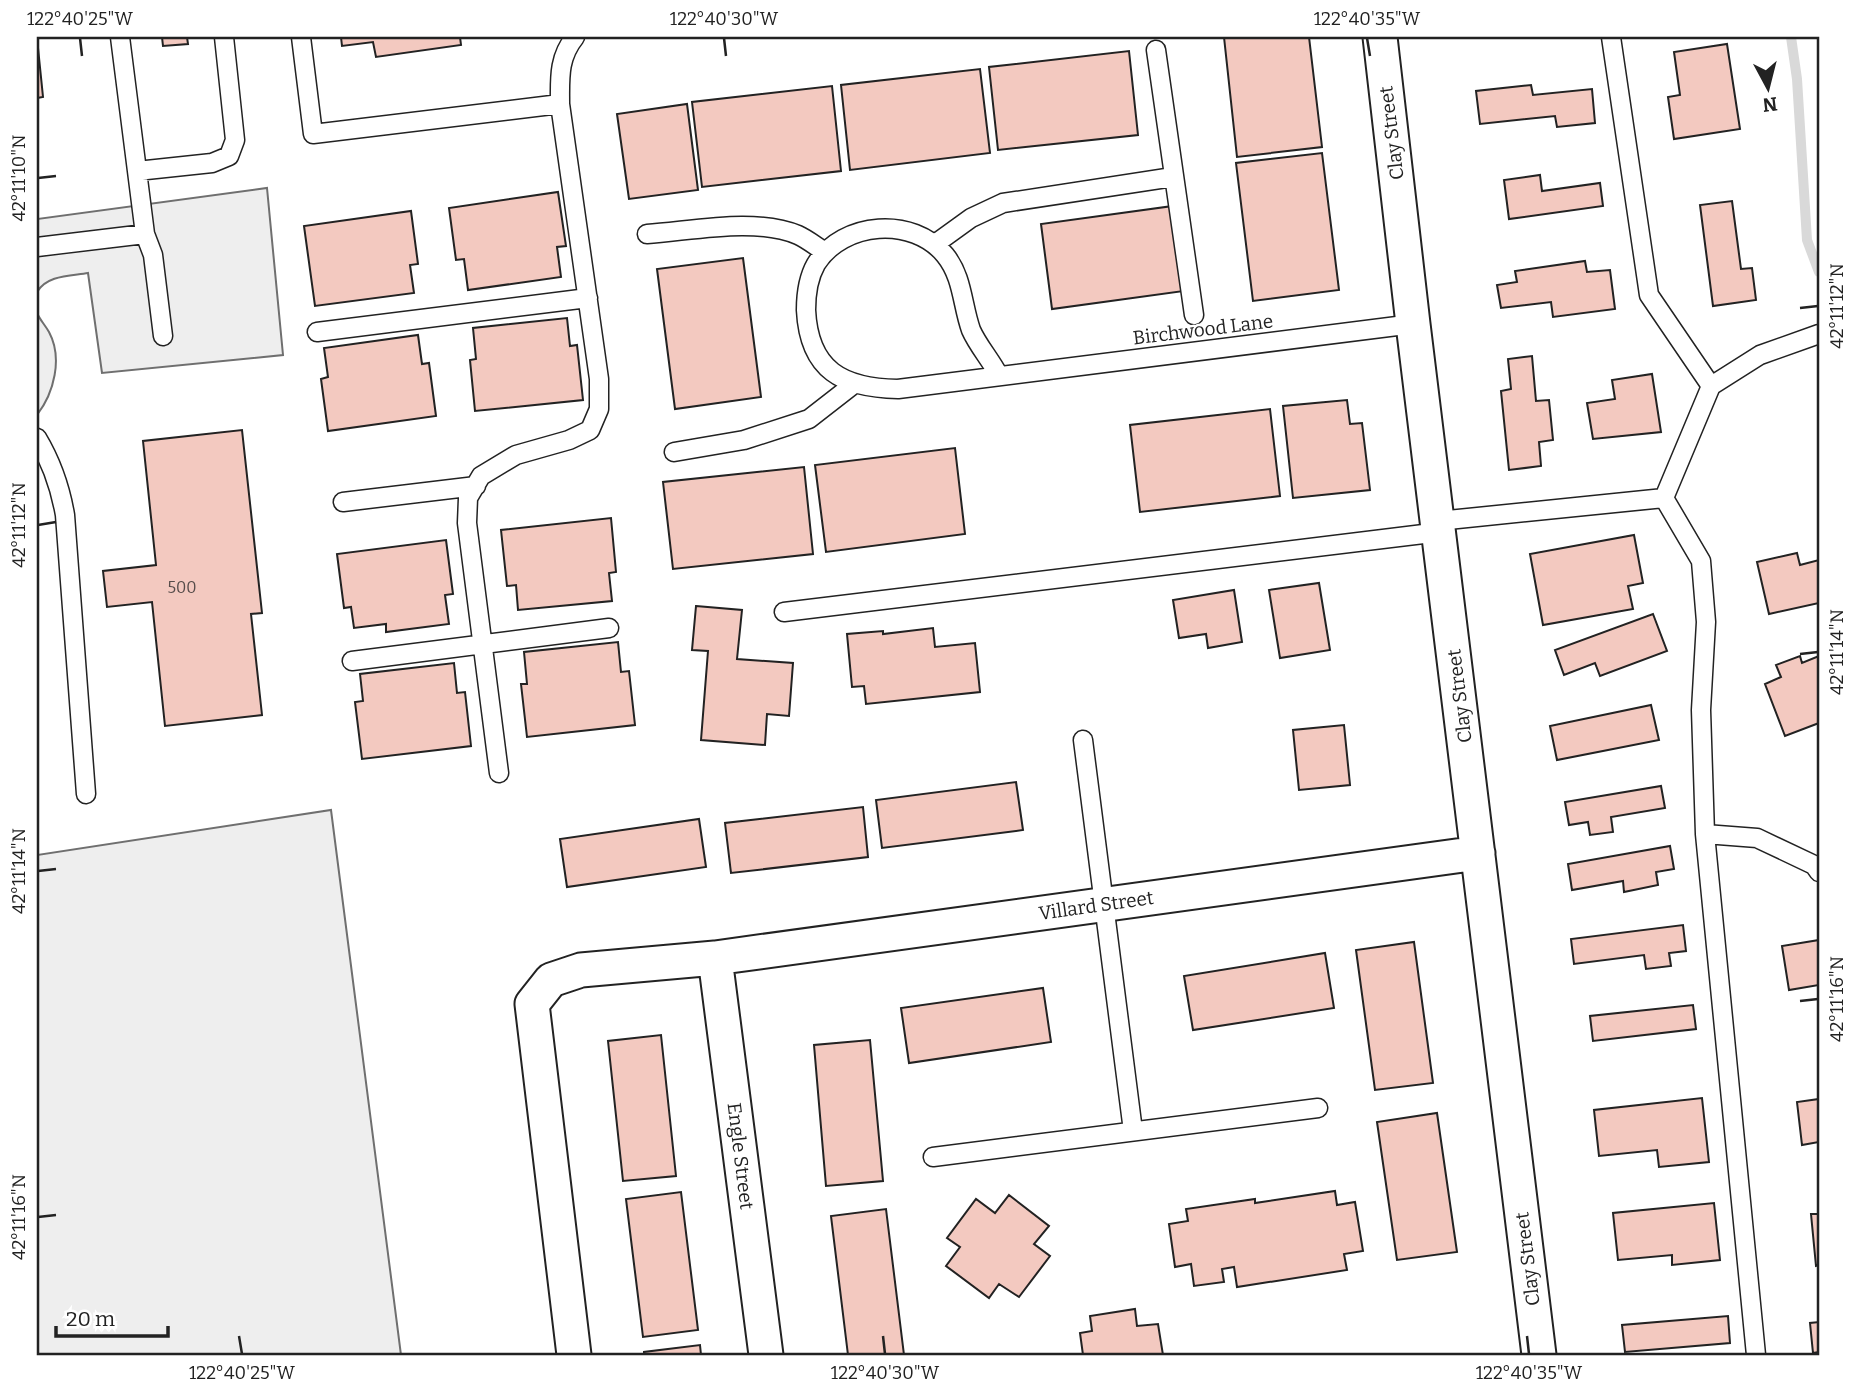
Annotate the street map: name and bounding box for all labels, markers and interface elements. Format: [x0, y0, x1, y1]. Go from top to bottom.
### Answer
text: 122°40'25"W [27, 8, 134, 30]
text: 122°40'30"W [670, 8, 779, 30]
text: 122°40'35"W [1314, 8, 1421, 30]
north arrow [1734, 52, 1804, 122]
street label: Clay Street [1374, 85, 1409, 181]
text: N [1761, 92, 1779, 117]
text: 42°11'10"N [8, 134, 30, 222]
text: 42°11'12"N [1826, 263, 1848, 349]
street label: Birchwood Lane [1132, 309, 1274, 350]
text: 42°11'12"N [8, 482, 30, 568]
house number: 500 [167, 578, 197, 597]
text: 42°11'14"N [1826, 609, 1848, 695]
street label: Clay Street [1442, 648, 1477, 744]
text: 42°11'14"N [8, 828, 30, 914]
street label: Villard Street [1037, 886, 1155, 925]
text: 42°11'16"N [1826, 956, 1848, 1042]
street label: Engle Street [723, 1101, 758, 1211]
text: 42°11'16"N [8, 1174, 30, 1260]
street label: Clay Street [1510, 1211, 1545, 1307]
scale bar [56, 1294, 168, 1338]
text: 20 m [66, 1306, 115, 1332]
text: 122°40'25"W [189, 1362, 296, 1384]
text: 122°40'30"W [831, 1362, 940, 1384]
text: 122°40'35"W [1476, 1362, 1583, 1384]

